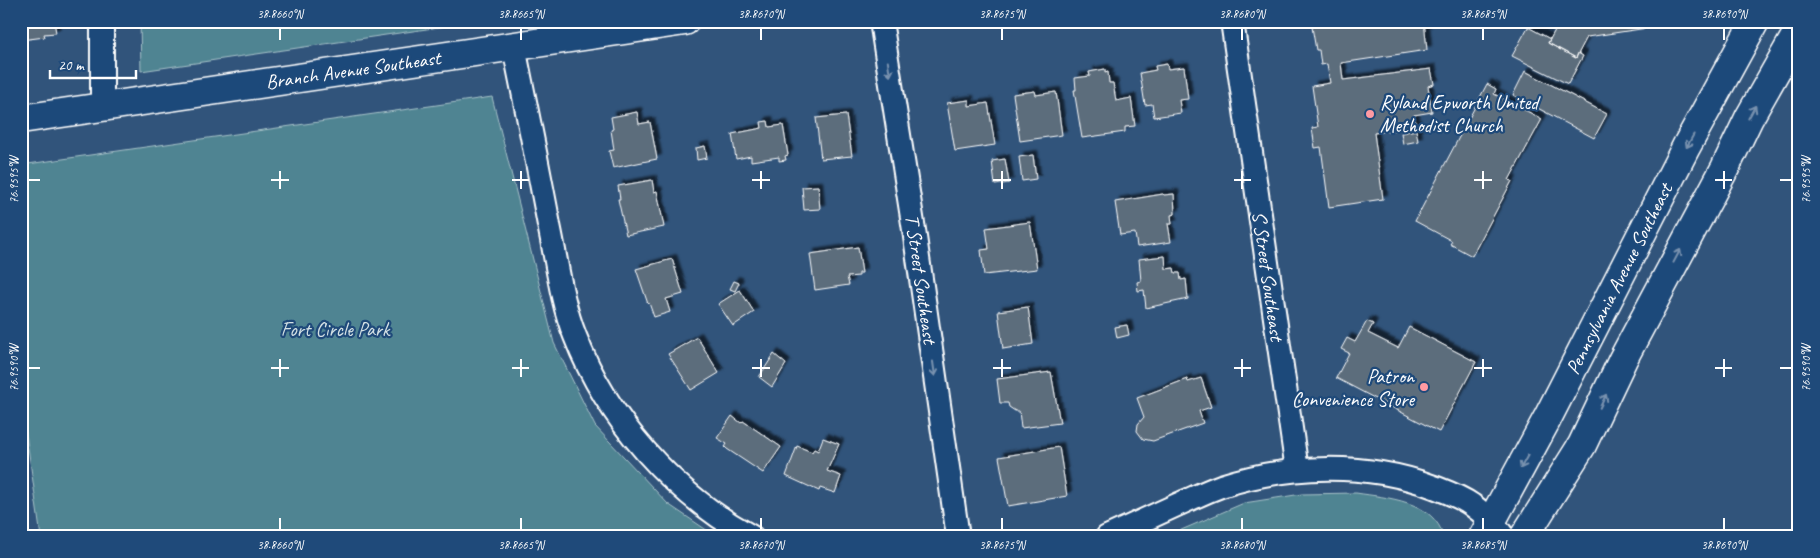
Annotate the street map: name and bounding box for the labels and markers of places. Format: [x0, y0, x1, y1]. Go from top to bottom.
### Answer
place label: Ryland Epworth United Methodist Church [1380, 90, 1541, 138]
marker: Ryland Epworth United Methodist Church [1364, 108, 1376, 120]
place label: Patron Convenience Store [1292, 364, 1415, 412]
marker: Patron Convenience Store [1418, 381, 1430, 393]

